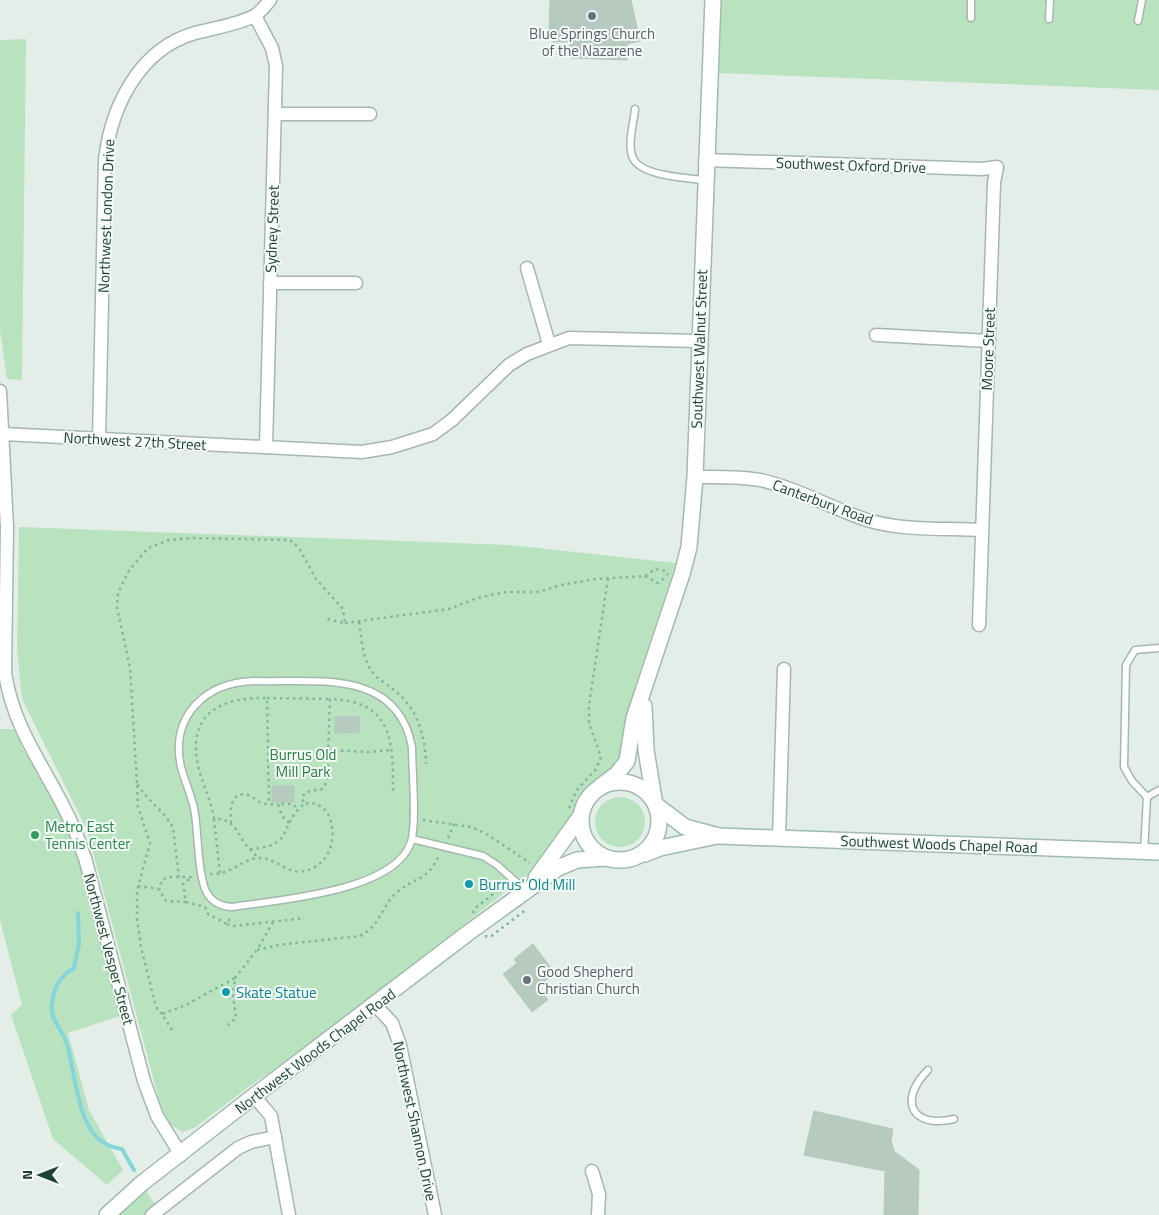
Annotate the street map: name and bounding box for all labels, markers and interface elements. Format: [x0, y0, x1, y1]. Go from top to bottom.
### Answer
marker: Blue Springs Church of the Nazarene [586, 10, 598, 22]
place label: Blue Springs Church of the Nazarene [529, 22, 655, 62]
street label: Northwest London Drive [92, 139, 120, 293]
street label: Southwest Oxford Drive [776, 151, 926, 179]
street label: Sydney Street [259, 184, 285, 273]
street label: Southwest Walnut Street [685, 268, 713, 429]
street label: Moore Street [975, 306, 1001, 391]
street label: Northwest 27th Street [63, 426, 208, 456]
street label: Canterbury Road [769, 473, 877, 531]
park label: Burrus Old Mill Park [269, 743, 337, 783]
place label: Metro East Tennis Center [45, 815, 130, 855]
marker: Metro East Tennis Center [29, 829, 41, 841]
street label: Southwest Woods Chapel Road [840, 829, 1038, 859]
street label: Northwest Vesper Street [78, 871, 141, 1028]
place label: Burrus' Old Mill [479, 873, 575, 896]
marker: Burrus' Old Mill [463, 878, 475, 890]
place label: Good Shepherd Christian Church [537, 960, 640, 1000]
marker: Good Shepherd Christian Church [521, 974, 533, 986]
place label: Skate Statue [236, 981, 317, 1004]
street label: Northwest Woods Chapel Road [230, 983, 400, 1119]
marker: Skate Statue [220, 986, 232, 998]
street label: Northwest Shannon Drive [387, 1039, 443, 1203]
north arrow [15, 1150, 65, 1200]
text: N [16, 1170, 37, 1180]

